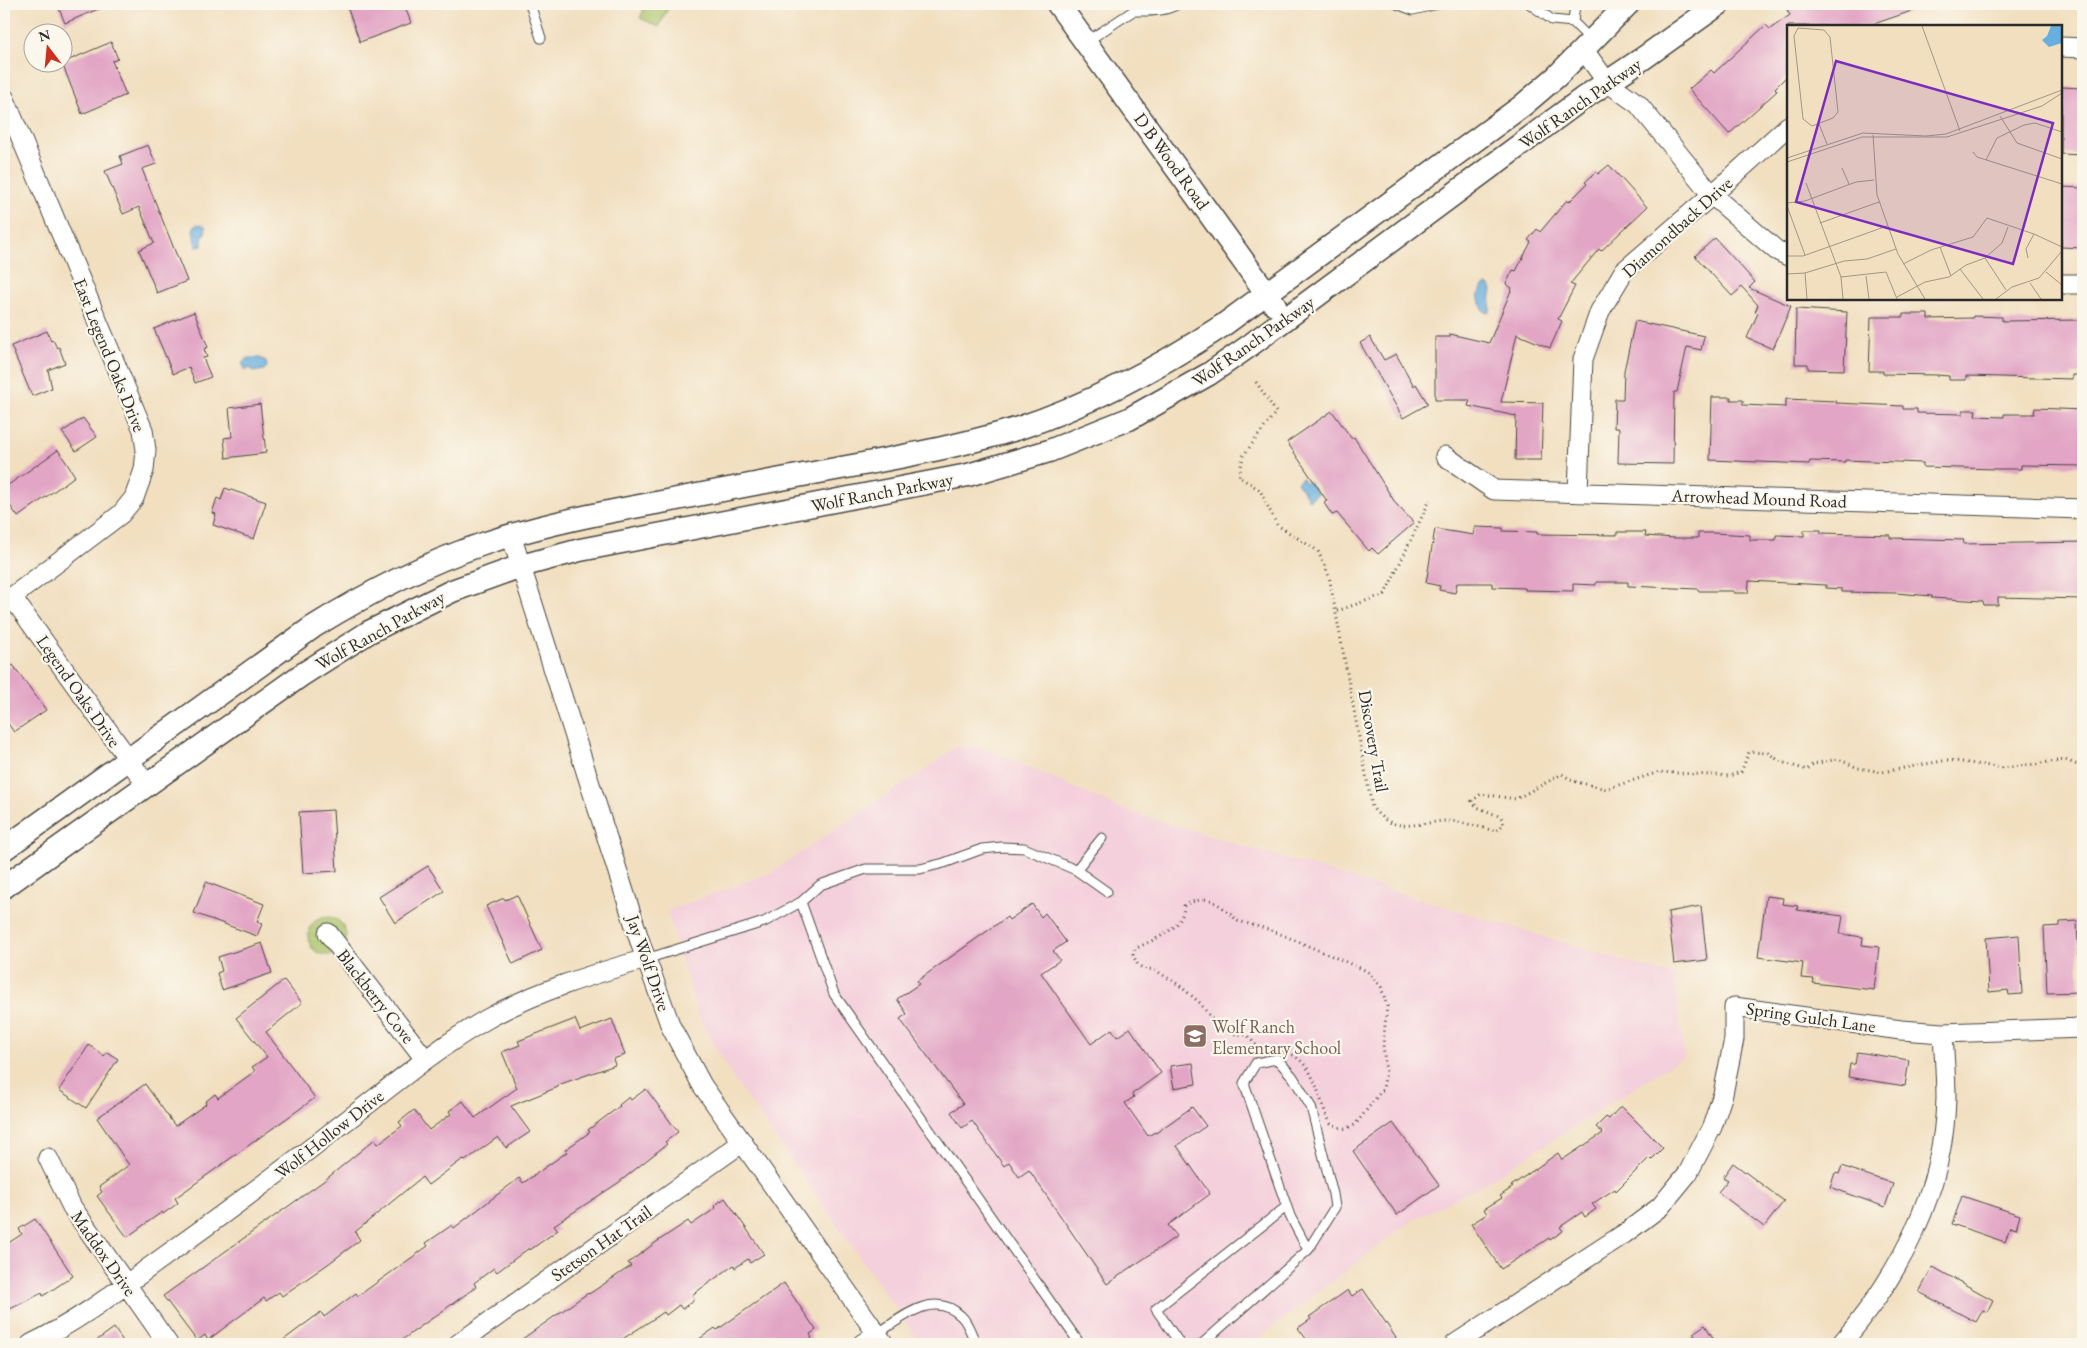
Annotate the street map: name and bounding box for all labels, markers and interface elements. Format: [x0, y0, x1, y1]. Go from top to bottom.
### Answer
north arrow [22, 22, 72, 72]
text: N [36, 25, 53, 46]
inset map [1787, 25, 2062, 300]
street label: Wolf Ranch Parkway [1514, 52, 1646, 154]
street label: D B Wood Road [1129, 108, 1215, 215]
street label: Diamondback Drive [1617, 171, 1737, 283]
street label: East Legend Oaks Drive [69, 275, 151, 435]
street label: Wolf Ranch Parkway [1187, 290, 1319, 392]
street label: Wolf Ranch Parkway [809, 467, 955, 517]
street label: Arrowhead Mound Road [1670, 483, 1848, 513]
street label: Wolf Ranch Parkway [311, 585, 449, 675]
street label: Legend Oaks Drive [32, 630, 126, 752]
street label: Discovery Trail [1354, 688, 1394, 794]
street label: Jay Wolf Drive [621, 910, 676, 1014]
street label: Blackberry Cove [332, 944, 420, 1048]
street label: Spring Gulch Lane [1745, 997, 1877, 1037]
place label: Wolf Ranch Elementary School [1212, 1015, 1341, 1059]
school or university icon: Wolf Ranch Elementary School [1182, 1023, 1208, 1049]
street label: Wolf Hollow Drive [270, 1084, 388, 1184]
street label: Stetson Hat Trail [546, 1200, 656, 1286]
street label: Maddox Drive [66, 1206, 142, 1300]

